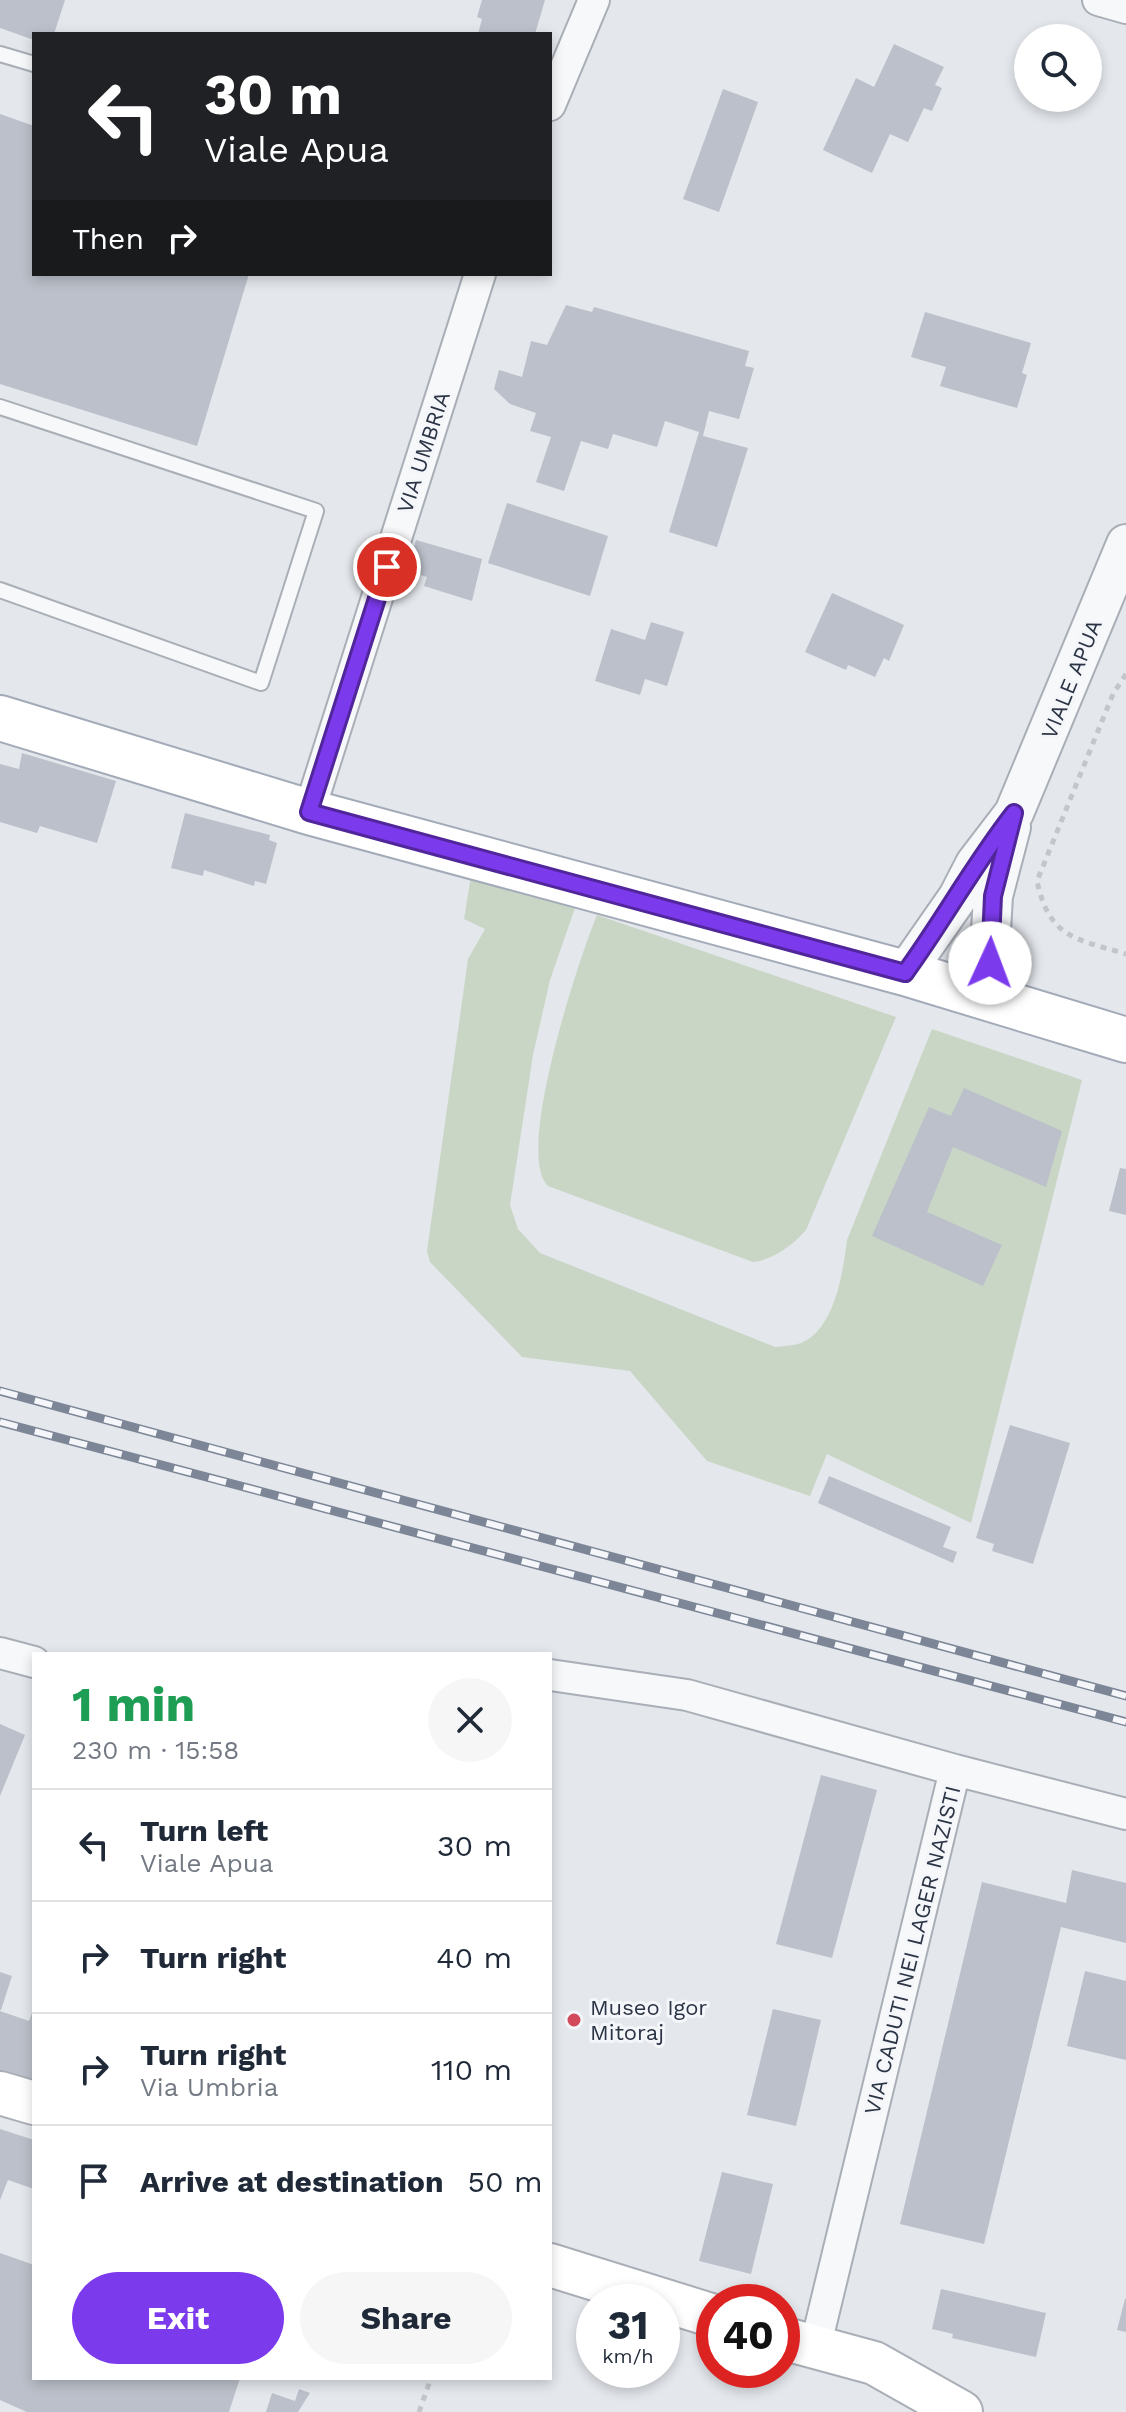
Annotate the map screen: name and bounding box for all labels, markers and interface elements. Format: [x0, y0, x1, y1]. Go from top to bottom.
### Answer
map controls [1014, 24, 1102, 112]
button: search [1014, 24, 1102, 112]
text: 30 m [204, 62, 342, 128]
icon: left [72, 64, 176, 168]
text: Viale Apua [204, 129, 389, 171]
icon: right [160, 216, 204, 260]
text: Then [72, 221, 144, 256]
street label: VIA UMBRIA [392, 388, 455, 516]
pin [353, 533, 421, 601]
icon: arrive [365, 545, 409, 589]
street label: VIALE APUA [1036, 616, 1107, 743]
position arrow [948, 921, 1032, 1005]
text: 1 min [72, 1676, 195, 1733]
button: close [428, 1678, 512, 1762]
text: 230 m · 15:58 [72, 1735, 239, 1765]
street label: VIA CADUTI NEI LAGER NAZISTI [859, 1783, 966, 2117]
text: Turn left [140, 1813, 268, 1848]
icon: left [72, 1823, 116, 1867]
text: 30 m [437, 1828, 512, 1863]
text: Viale Apua [140, 1848, 273, 1878]
icon: right [72, 1935, 116, 1979]
text: Turn right [140, 1940, 286, 1975]
text: 40 m [436, 1940, 512, 1975]
place label: Museo Igor Mitoraj [590, 1995, 707, 2045]
marker: Museo Igor Mitoraj [565, 2011, 583, 2029]
text: Turn right [140, 2037, 286, 2072]
icon: right [72, 2047, 116, 2091]
text: 110 m [431, 2052, 512, 2087]
text: Via Umbria [140, 2072, 278, 2102]
icon: arrive [72, 2159, 116, 2203]
text: Arrive at destination [140, 2164, 444, 2199]
text: 50 m [468, 2164, 543, 2199]
button: Exit [72, 2272, 284, 2364]
button: Share [300, 2272, 512, 2364]
speed limit sign: 40 [696, 2284, 800, 2388]
text: 31 [608, 2302, 648, 2349]
text: km/h [602, 2344, 654, 2368]

